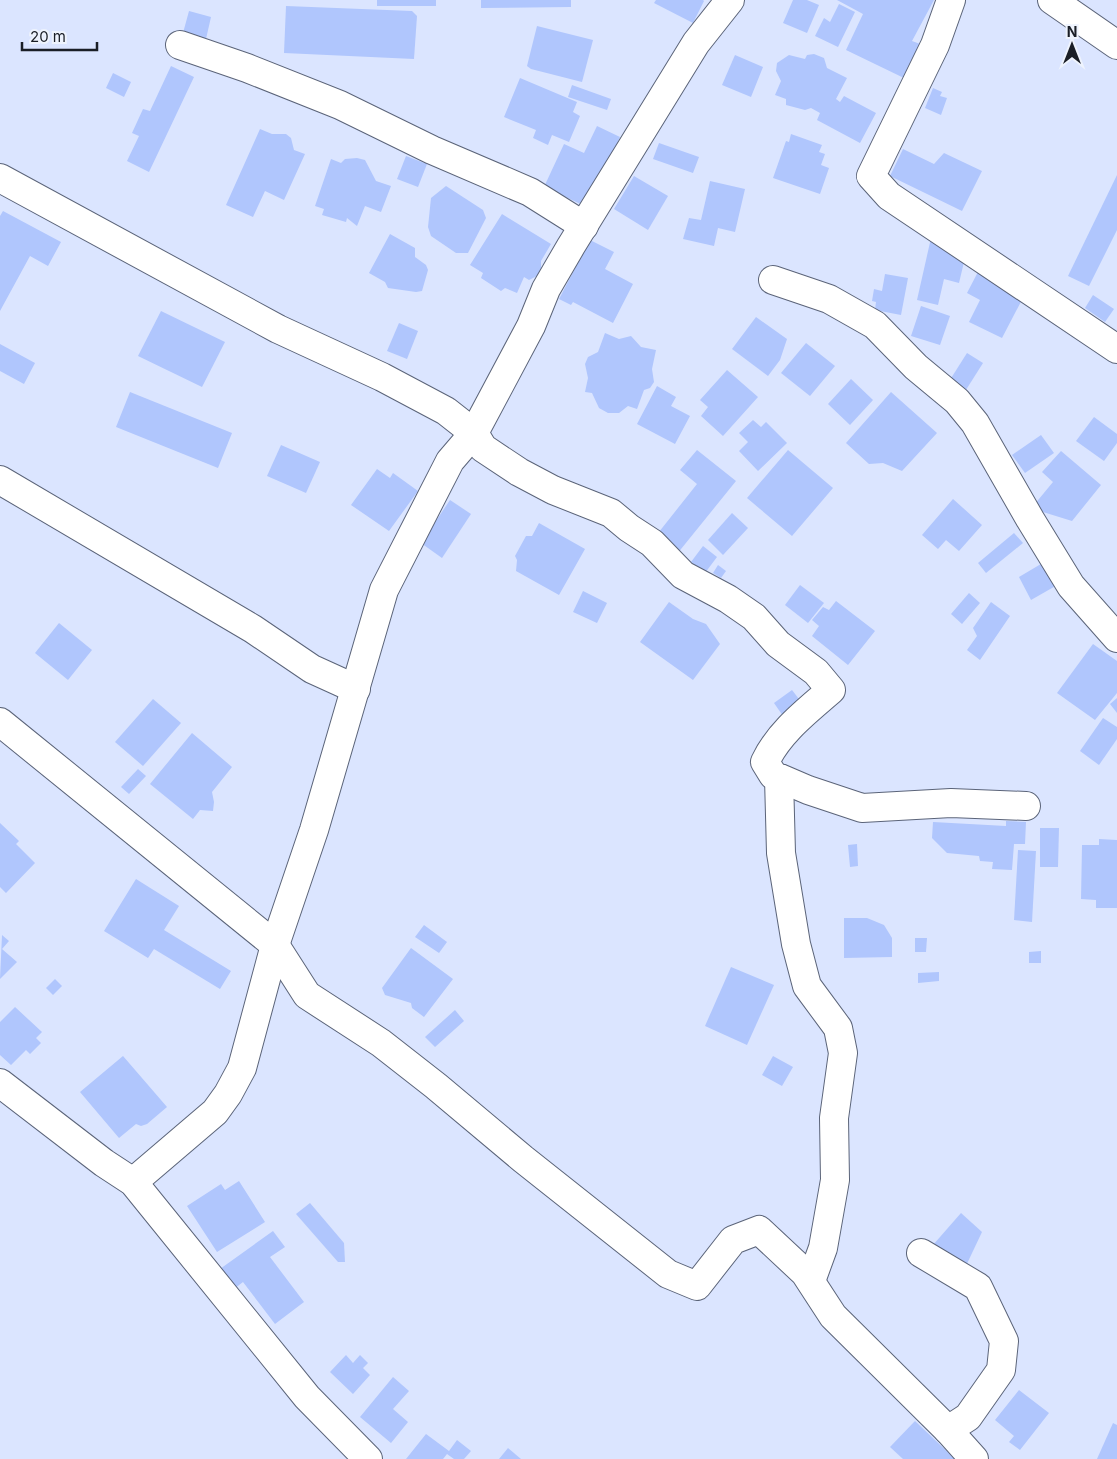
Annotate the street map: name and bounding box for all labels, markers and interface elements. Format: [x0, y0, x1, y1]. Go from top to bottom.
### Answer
scale bar [22, 20, 98, 52]
north arrow [1047, 20, 1097, 70]
text: N [1067, 23, 1077, 40]
text: 20 m [30, 27, 66, 46]

